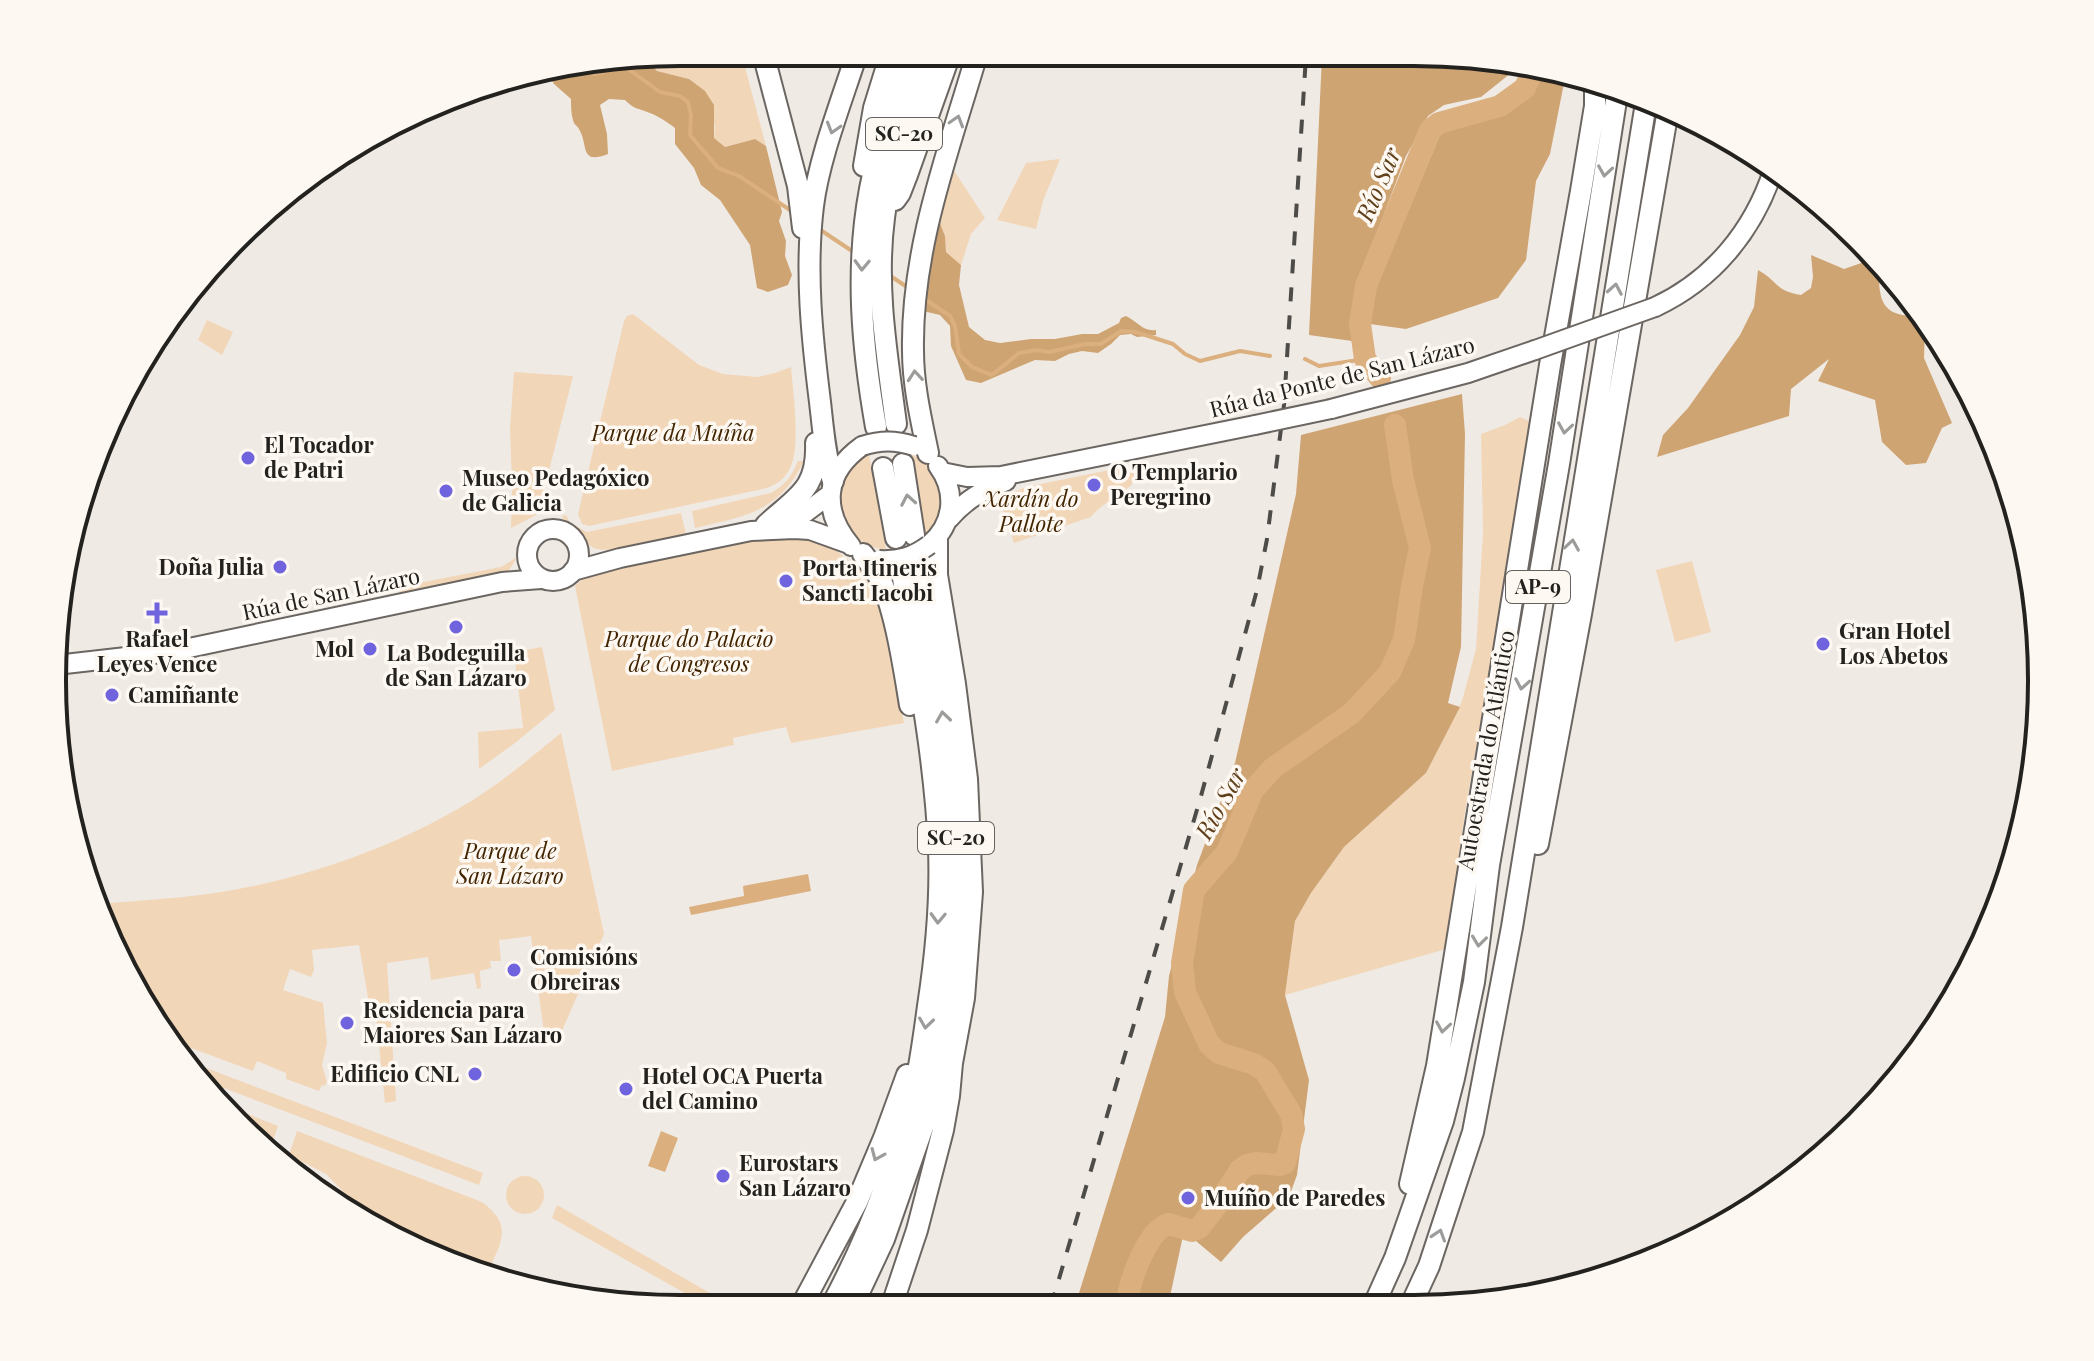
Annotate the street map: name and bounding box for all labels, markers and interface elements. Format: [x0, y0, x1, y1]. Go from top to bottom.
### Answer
one-way arrow [948, 115, 964, 129]
road number: SC-20 [866, 118, 942, 150]
one-way arrow [827, 120, 843, 134]
water label: Río Sar [1347, 142, 1407, 227]
one-way arrow [1597, 164, 1614, 178]
one-way arrow [853, 260, 870, 272]
one-way arrow [1605, 282, 1622, 296]
street label: Rúa da Ponte de San Lázaro [1206, 329, 1477, 423]
one-way arrow [907, 369, 924, 382]
park label: Parque da Muíña [590, 417, 755, 447]
one-way arrow [1557, 421, 1574, 435]
place label: El Tocador de Patri [264, 429, 375, 484]
marker: El Tocador de Patri [239, 449, 257, 467]
place label: O Templario Peregrino [1110, 456, 1238, 511]
place label: Museo Pedagóxico de Galicia [462, 462, 650, 517]
marker: O Templario Peregrino [1085, 476, 1103, 494]
marker: Museo Pedagóxico de Galicia [437, 482, 455, 500]
park label: Xardín do Pallote [983, 483, 1078, 538]
one-way arrow [901, 493, 918, 506]
one-way arrow [1563, 539, 1580, 552]
place label: Doña Julia [158, 551, 265, 581]
place label: Porta Itineris Sancti Iacobi [802, 552, 937, 607]
marker: Doña Julia [271, 558, 289, 576]
street label: Rúa de San Lázaro [239, 560, 422, 626]
road number: AP-9 [1506, 571, 1570, 603]
marker: Porta Itineris Sancti Iacobi [777, 572, 795, 590]
marker: Rafael Leyes Vence [148, 604, 166, 622]
place label: Gran Hotel Los Abetos [1839, 615, 1951, 670]
marker: La Bodeguilla de San Lázaro [447, 618, 465, 636]
place label: Rafael Leyes Vence [97, 623, 217, 678]
park label: Parque do Palacio de Congresos [604, 623, 773, 678]
street label: Autoestrada do Atlántico [1449, 628, 1521, 873]
place label: Mol [315, 633, 354, 663]
marker: Gran Hotel Los Abetos [1814, 635, 1832, 653]
place label: La Bodeguilla de San Lázaro [385, 637, 527, 692]
marker: Mol [361, 640, 379, 658]
one-way arrow [1514, 678, 1531, 691]
place label: Camiñante [128, 679, 239, 709]
marker: Camiñante [103, 686, 121, 704]
one-way arrow [935, 710, 952, 724]
water label: Río Sar [1186, 761, 1252, 845]
road number: SC-20 [918, 822, 994, 854]
park label: Parque de San Lázaro [455, 835, 564, 890]
one-way arrow [929, 913, 946, 925]
one-way arrow [1471, 934, 1488, 948]
place label: Comisións Obreiras [530, 941, 638, 996]
marker: Comisións Obreiras [505, 961, 523, 979]
place label: Residencia para Maiores San Lázaro [363, 994, 562, 1049]
marker: Residencia para Maiores San Lázaro [338, 1014, 356, 1032]
one-way arrow [918, 1016, 935, 1030]
one-way arrow [1435, 1020, 1452, 1034]
place label: Edificio CNL [330, 1058, 459, 1088]
place label: Hotel OCA Puerta del Camino [642, 1060, 823, 1115]
marker: Edificio CNL [466, 1065, 484, 1083]
marker: Hotel OCA Puerta del Camino [617, 1080, 635, 1098]
place label: Eurostars San Lázaro [739, 1147, 851, 1202]
one-way arrow [870, 1147, 886, 1161]
marker: Eurostars San Lázaro [714, 1167, 732, 1185]
place label: Muíño de Paredes [1204, 1182, 1386, 1212]
marker: Muíño de Paredes [1179, 1189, 1197, 1207]
one-way arrow [1430, 1229, 1446, 1243]

